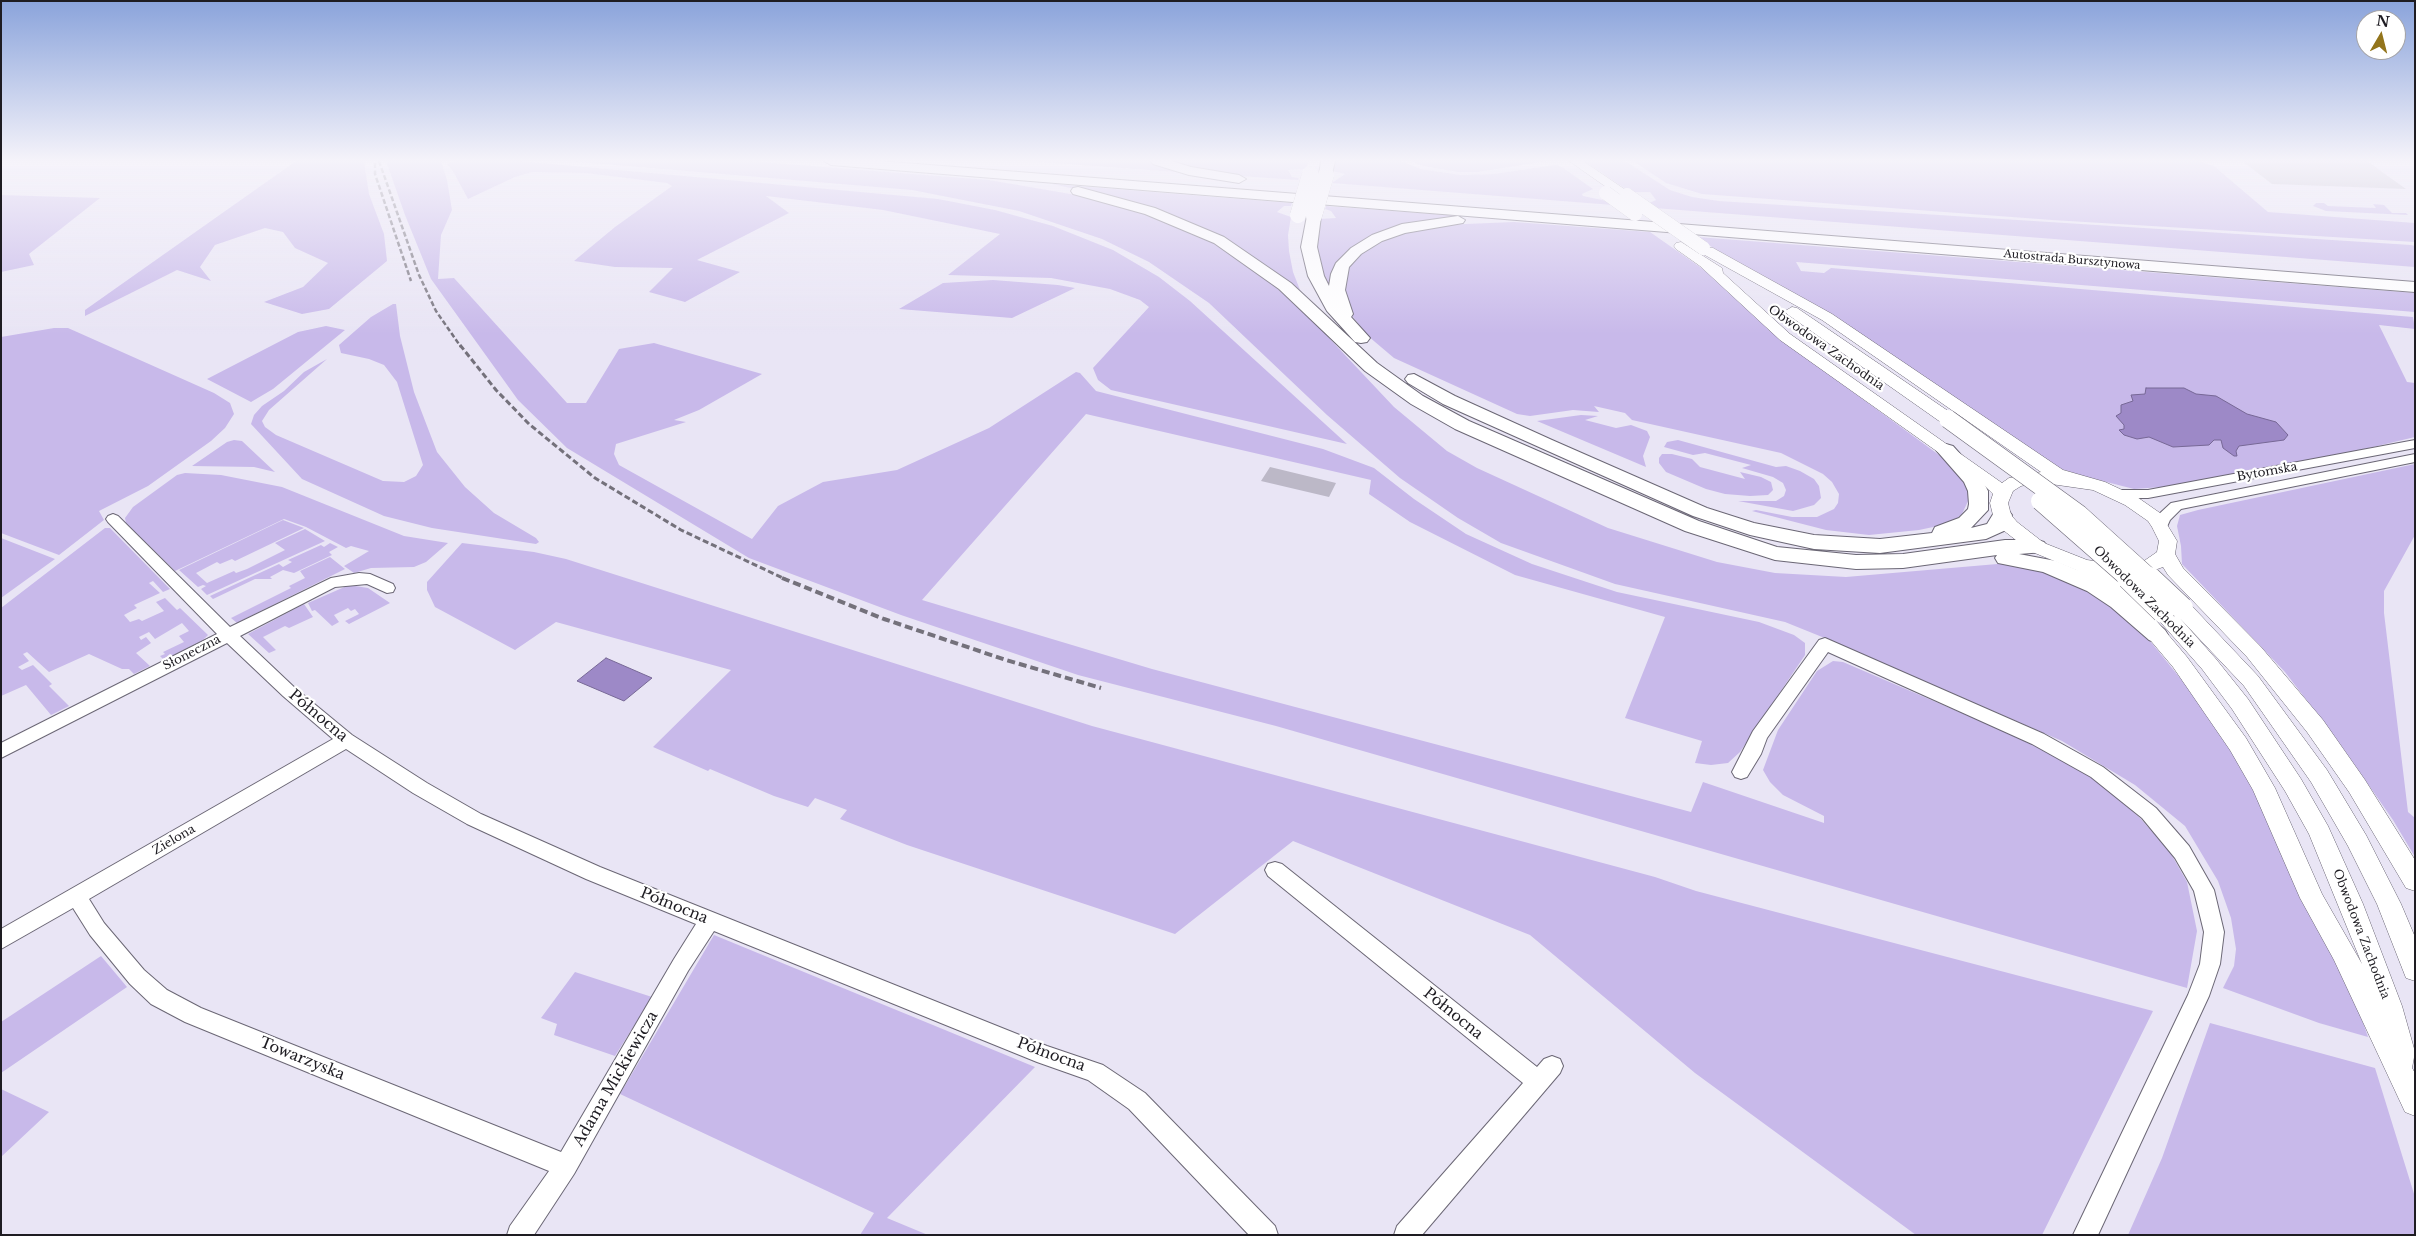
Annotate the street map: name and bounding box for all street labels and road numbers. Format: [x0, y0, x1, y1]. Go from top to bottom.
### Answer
street label: Autostrada Bursztynowa [2003, 247, 2141, 273]
street label: Obwodowa Zachodnia [1765, 302, 1887, 394]
street label: Bytomska [2236, 460, 2298, 484]
street label: Obwodowa Zachodnia [2090, 543, 2198, 651]
street label: Słoneczna [161, 632, 223, 674]
street label: Północna [285, 686, 351, 746]
street label: Zielona [150, 822, 198, 858]
street label: Obwodowa Zachodnia [2329, 867, 2393, 1001]
street label: Północna [638, 884, 710, 928]
street label: Północna [1420, 985, 1486, 1043]
street label: Adama Mickiewicza [570, 1008, 662, 1150]
street label: Towarzyska [257, 1034, 347, 1084]
street label: Północna [1014, 1034, 1088, 1076]

